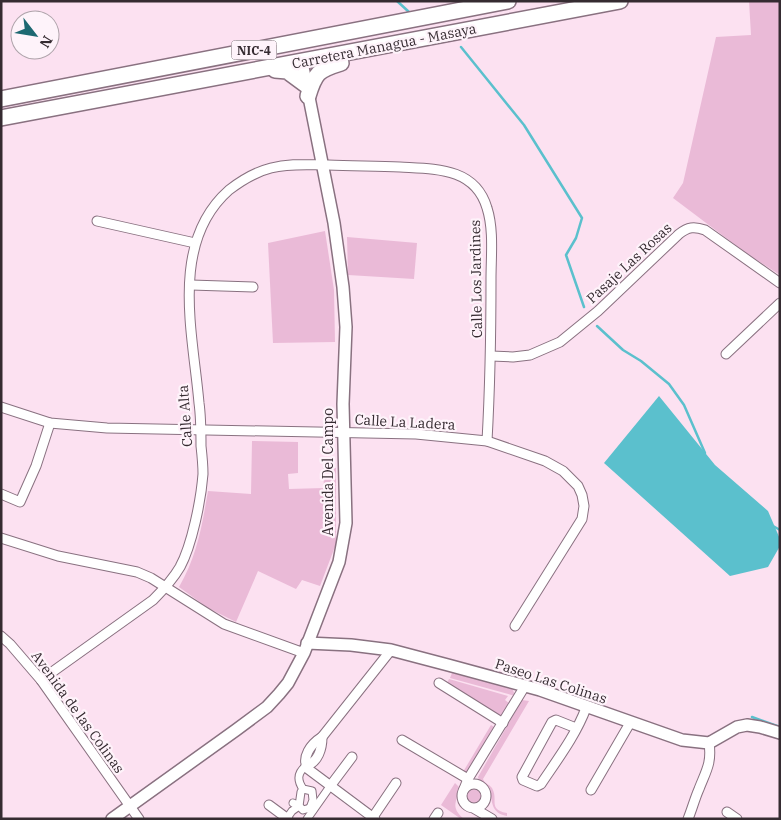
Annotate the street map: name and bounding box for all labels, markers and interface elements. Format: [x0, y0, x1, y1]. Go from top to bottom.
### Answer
north arrow [10, 10, 60, 60]
street label: Carretera Managua - Masaya [290, 19, 478, 73]
text: N [36, 32, 57, 51]
road number: NIC-4 [232, 40, 276, 60]
street label: Calle Los Jardines [466, 219, 486, 338]
street label: Pasaje Las Rosas [583, 219, 676, 307]
street label: Calle Alta [174, 384, 196, 448]
street label: Avenida Del Campo [319, 408, 337, 536]
street label: Calle La Ladera [354, 410, 456, 434]
street label: Avenida de las Colinas [28, 647, 129, 777]
street label: Paseo Las Colinas [493, 654, 609, 708]

